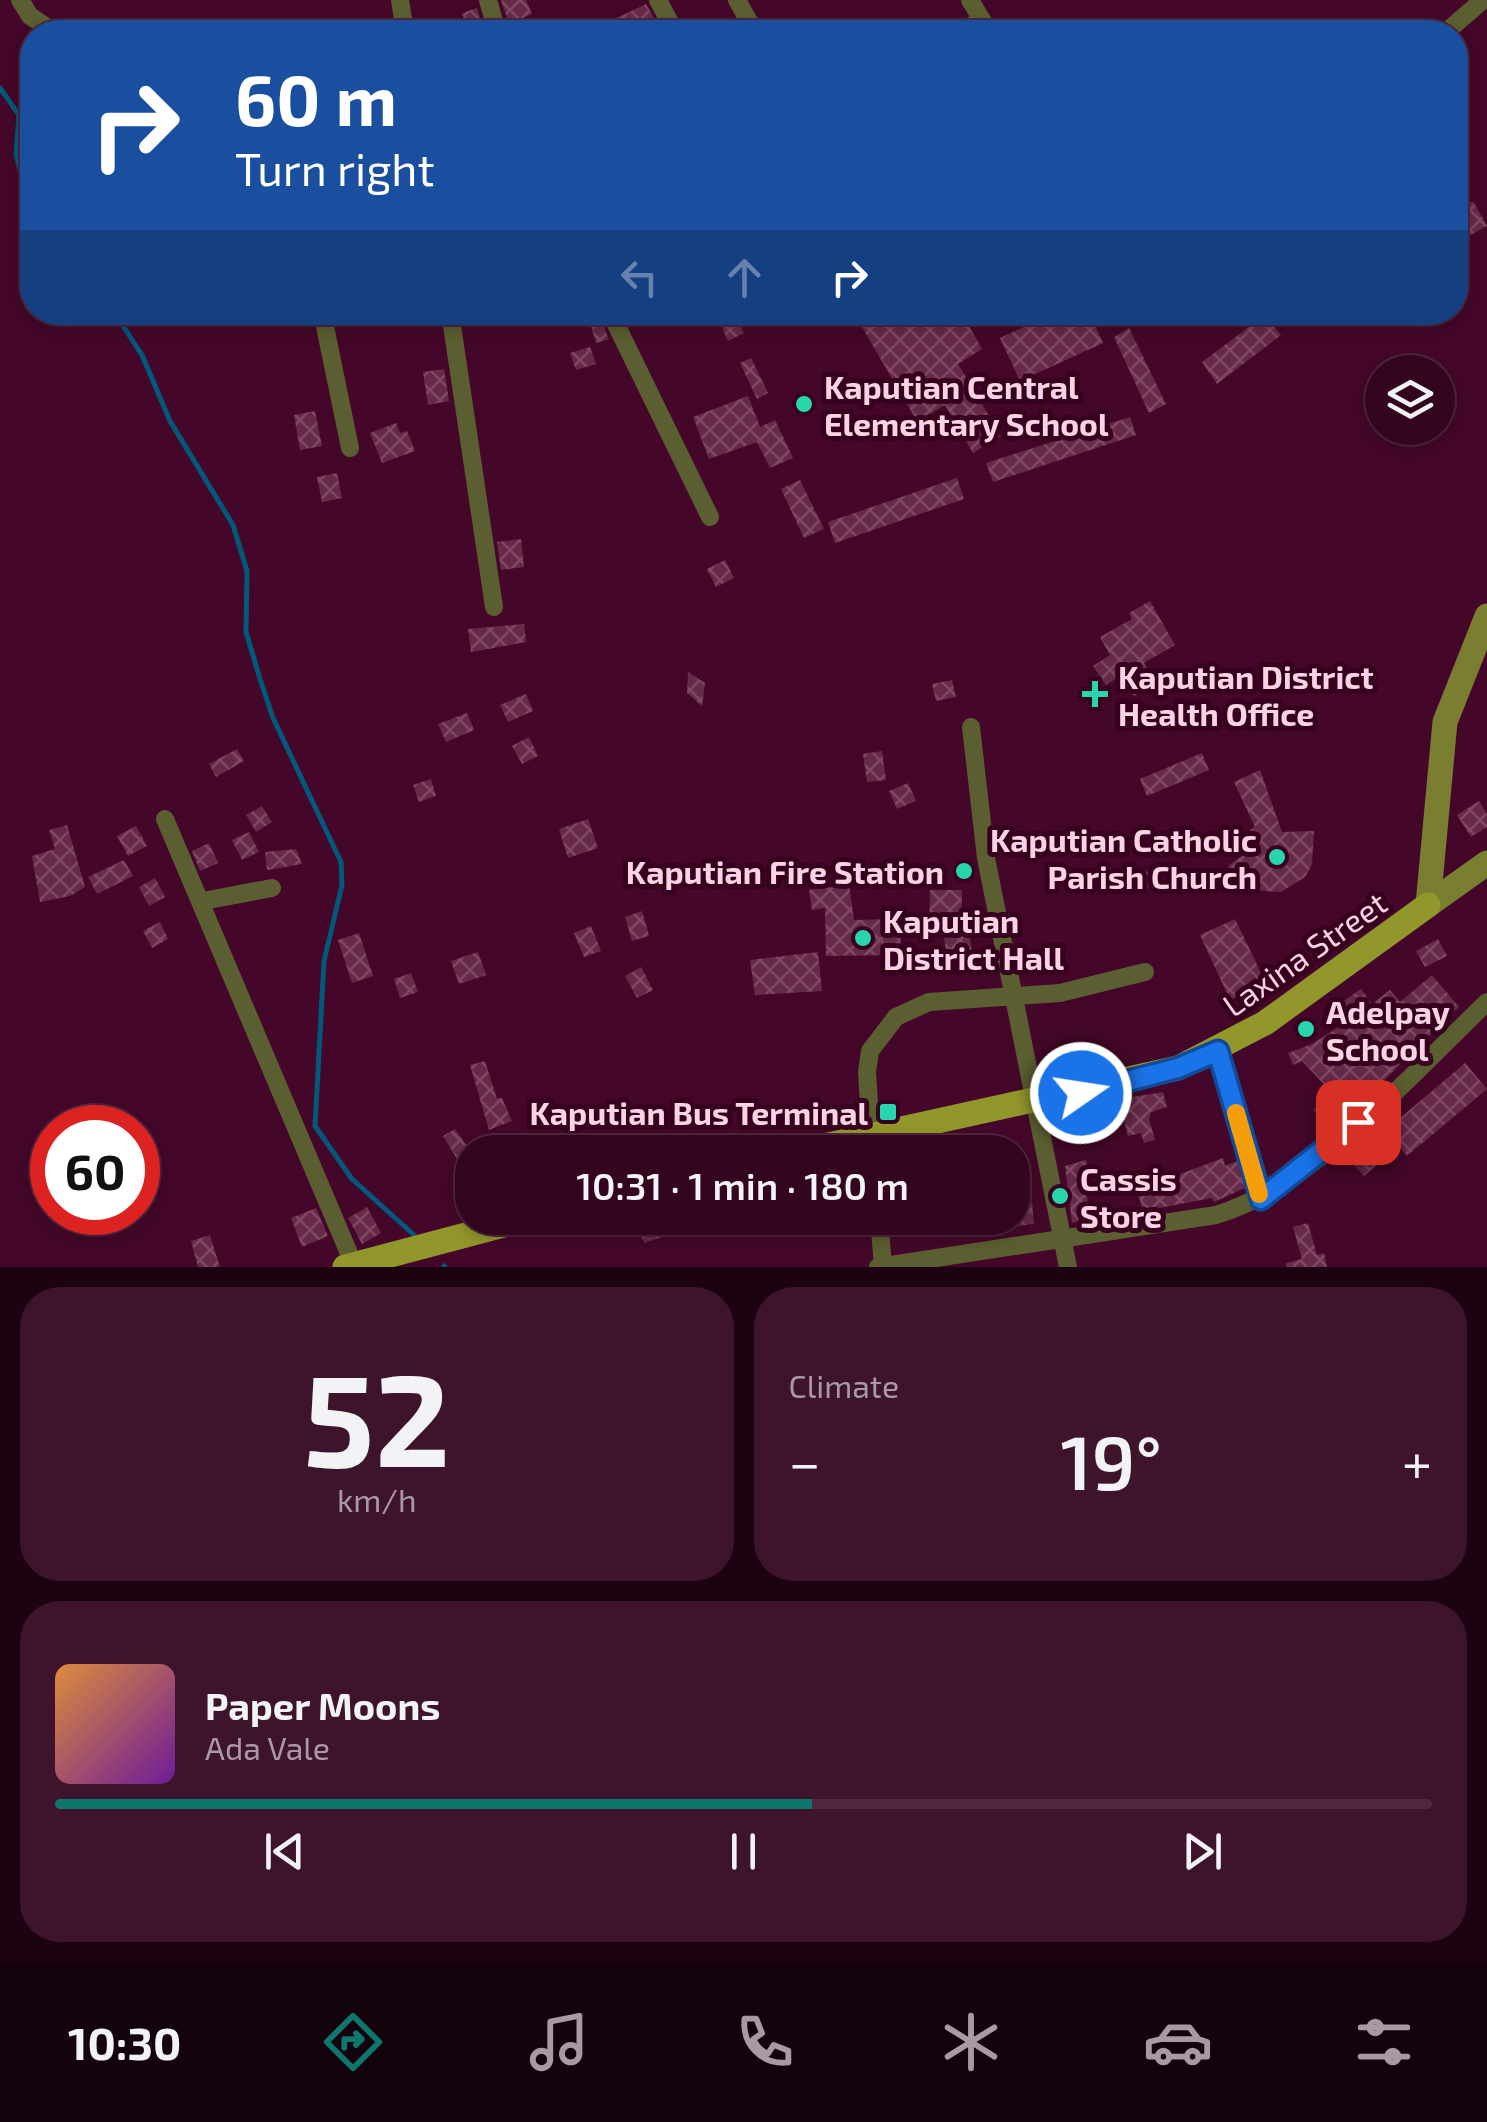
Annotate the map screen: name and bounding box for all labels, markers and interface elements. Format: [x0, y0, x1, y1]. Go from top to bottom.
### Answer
text: 60 m [235, 56, 397, 140]
icon: right [70, 60, 200, 190]
text: Turn right [235, 141, 435, 195]
icon: left [612, 250, 667, 305]
icon: ahead [717, 250, 772, 305]
icon: right [822, 250, 877, 305]
map controls [1365, 355, 1455, 445]
button: layers [1365, 355, 1455, 445]
place label: Kaputian Central Elementary School [824, 367, 1109, 443]
marker: Kaputian Central Elementary School [793, 393, 815, 415]
place label: Kaputian District Health Office [1118, 657, 1374, 732]
marker: Kaputian District Health Office [1082, 681, 1108, 707]
place label: Kaputian Catholic Parish Church [990, 820, 1257, 895]
marker: Kaputian Catholic Parish Church [1266, 846, 1288, 868]
place label: Kaputian Fire Station [626, 852, 944, 890]
marker: Kaputian Fire Station [953, 860, 975, 882]
street label: Laxina Street [1215, 883, 1393, 1023]
place label: Kaputian District Hall [883, 901, 1064, 976]
marker: Kaputian District Hall [852, 927, 874, 949]
place label: Adelpay School [1326, 992, 1450, 1067]
marker: Adelpay School [1295, 1018, 1317, 1040]
position arrow [1029, 1041, 1133, 1145]
pin [1316, 1080, 1401, 1165]
place label: Kaputian Bus Terminal [530, 1093, 869, 1131]
icon: arrive [1331, 1095, 1386, 1150]
marker: Kaputian Bus Terminal [877, 1101, 899, 1123]
speed limit sign: 60 [30, 1105, 160, 1235]
place label: Cassis Store [1080, 1159, 1177, 1234]
text: 10:31 · 1 min · 180 m [576, 1162, 909, 1208]
marker: Cassis Store [1049, 1185, 1071, 1207]
text: 52 [303, 1337, 450, 1493]
text: Climate [789, 1366, 899, 1404]
text: 19° [1060, 1415, 1162, 1505]
text: − [789, 1428, 821, 1494]
text: + [1402, 1428, 1432, 1494]
text: km/h [337, 1480, 416, 1518]
text: Paper Moons [205, 1682, 441, 1728]
text: Ada Vale [205, 1728, 330, 1766]
icon: previous [257, 1824, 312, 1879]
icon: pause [716, 1824, 771, 1879]
icon: next [1175, 1824, 1230, 1879]
icon: directions [318, 2007, 388, 2077]
icon: music [524, 2007, 594, 2077]
icon: phone [730, 2007, 800, 2077]
icon: climate [936, 2007, 1006, 2077]
icon: car [1143, 2007, 1213, 2077]
icon: filters [1349, 2007, 1419, 2077]
text: 10:30 [68, 2015, 181, 2069]

